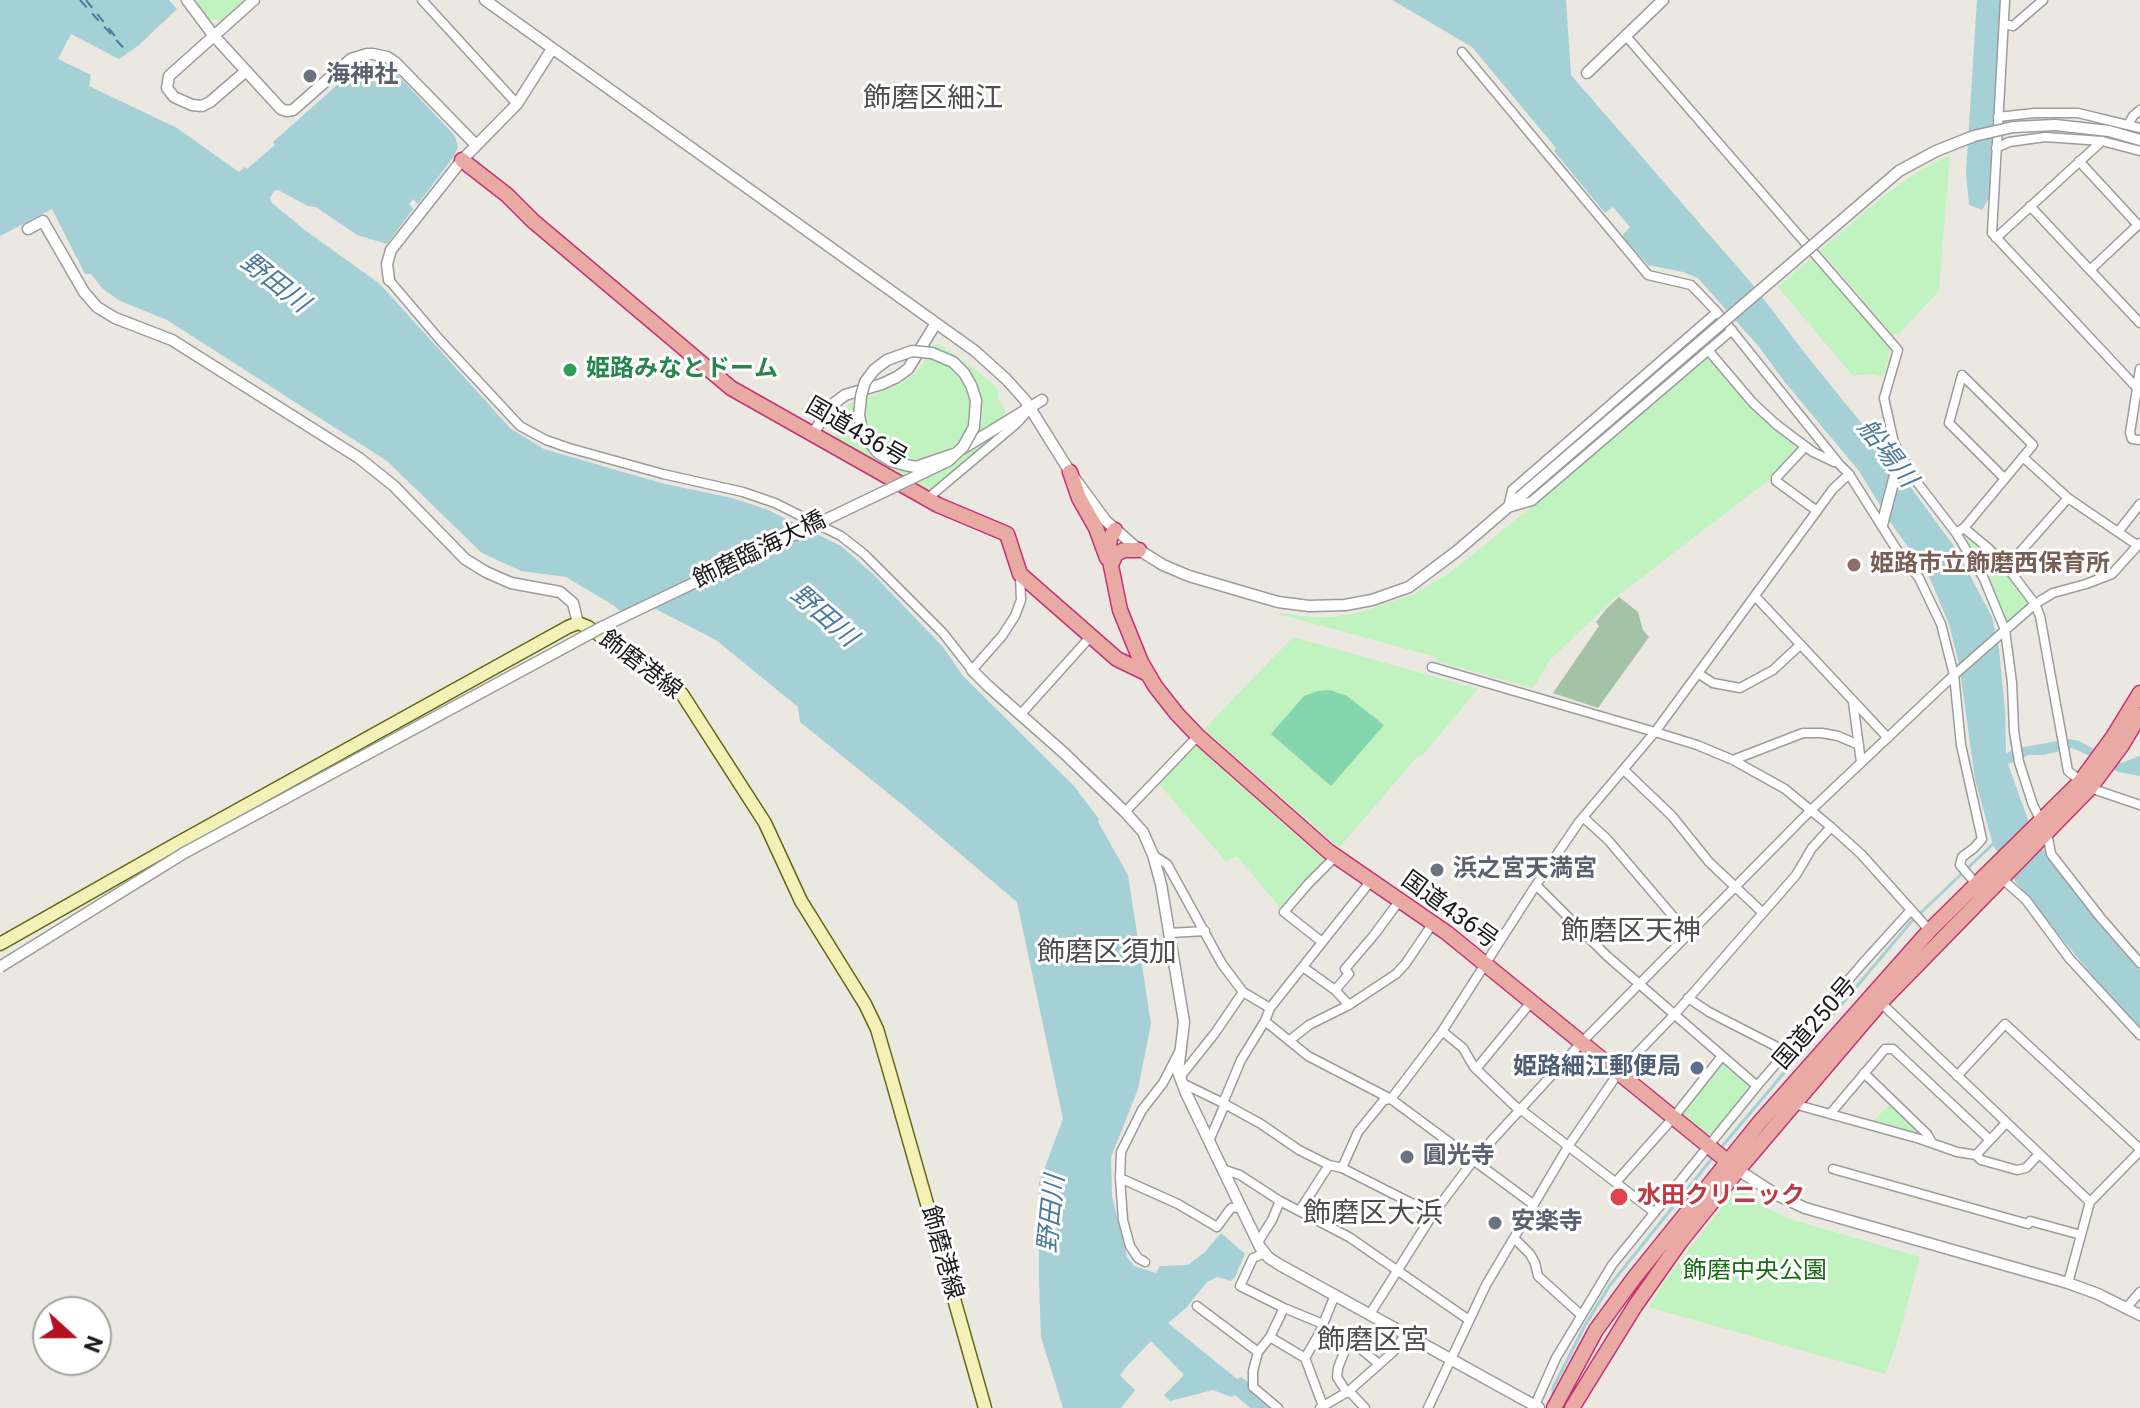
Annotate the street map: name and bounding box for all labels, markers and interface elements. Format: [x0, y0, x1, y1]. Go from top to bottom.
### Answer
place label: 海神社 [326, 62, 398, 90]
marker: 海神社 [301, 67, 319, 85]
district label: 飾磨区細江 [863, 83, 1003, 117]
water label: 野田川 [234, 248, 314, 320]
place label: 姫路みなとドーム [586, 356, 778, 384]
marker: 姫路みなとドーム [561, 361, 579, 379]
street label: 国道436号 [800, 392, 912, 474]
water label: 船場川 [1850, 414, 1922, 494]
street label: 飾磨臨海大橋 [689, 506, 831, 596]
place label: 姫路市立飾磨西保育所 [1870, 551, 2110, 579]
marker: 姫路市立飾磨西保育所 [1845, 556, 1863, 574]
water label: 野田川 [783, 580, 863, 654]
street label: 飾磨港線 [593, 626, 687, 706]
place label: 浜之宮天満宮 [1453, 856, 1597, 884]
marker: 浜之宮天満宮 [1428, 861, 1446, 879]
street label: 国道436号 [1395, 866, 1503, 956]
district label: 飾磨区天神 [1561, 916, 1701, 950]
district label: 飾磨区須加 [1037, 937, 1177, 971]
street label: 国道250号 [1768, 972, 1864, 1076]
place label: 姫路細江郵便局 [1513, 1054, 1681, 1082]
marker: 姫路細江郵便局 [1688, 1059, 1706, 1077]
place label: 圓光寺 [1423, 1143, 1495, 1171]
marker: 圓光寺 [1398, 1148, 1416, 1166]
water label: 野田川 [1033, 1174, 1073, 1254]
place label: 水田クリニック [1637, 1183, 1805, 1211]
marker: 水田クリニック [1608, 1186, 1630, 1208]
district label: 飾磨区大浜 [1303, 1198, 1443, 1232]
street label: 飾磨港線 [914, 1203, 968, 1303]
place label: 安楽寺 [1511, 1209, 1583, 1237]
marker: 安楽寺 [1486, 1214, 1504, 1232]
park label: 飾磨中央公園 [1683, 1258, 1827, 1286]
north arrow [32, 1296, 112, 1376]
district label: 飾磨区宮 [1317, 1325, 1429, 1359]
text: N [79, 1332, 107, 1356]

